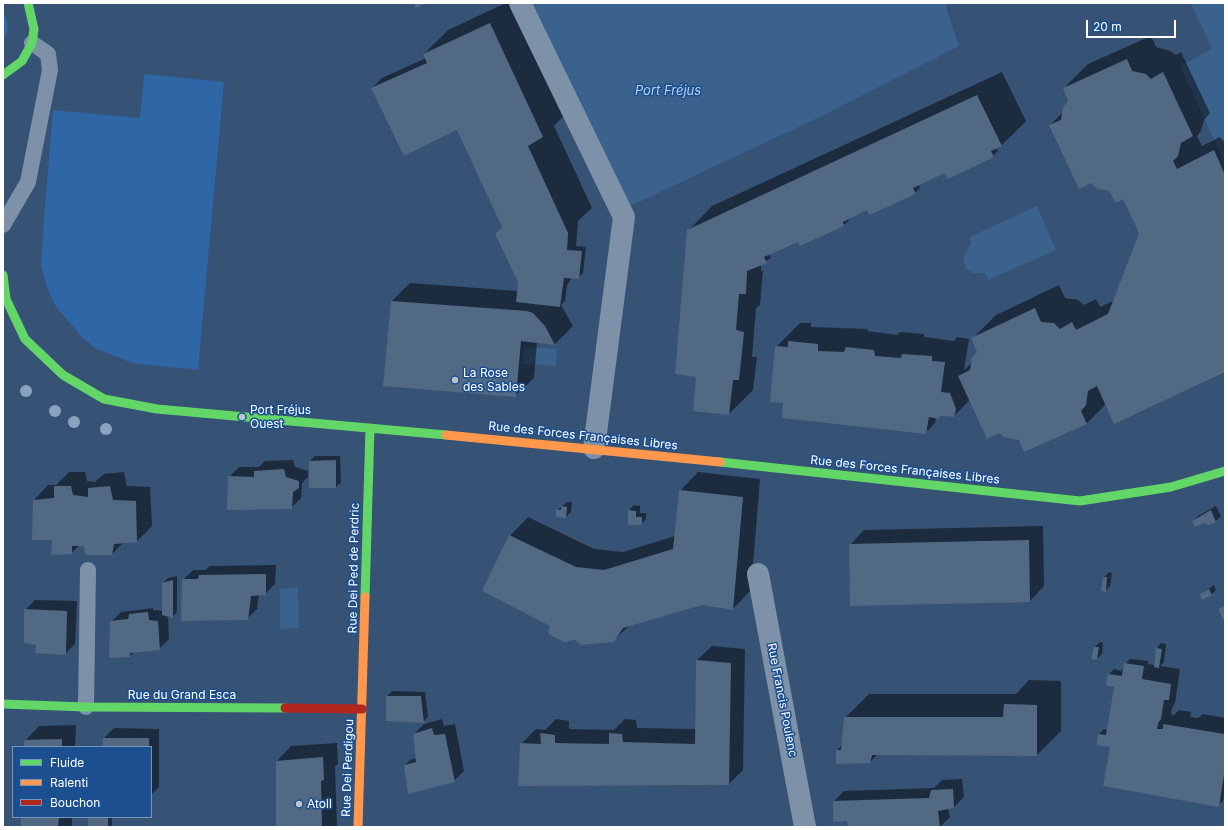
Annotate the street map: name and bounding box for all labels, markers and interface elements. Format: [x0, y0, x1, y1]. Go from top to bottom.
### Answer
scale bar [1088, 12, 1178, 38]
text: 20 m [1093, 19, 1122, 34]
water label: Port Fréjus [635, 83, 701, 99]
place label: La Rose des Sables [463, 366, 525, 394]
marker: La Rose des Sables [450, 375, 460, 385]
place label: Port Fréjus Ouest [250, 403, 311, 431]
marker: Port Fréjus Ouest [237, 412, 247, 422]
street label: Rue des Forces Françaises Libres [488, 419, 678, 453]
street label: Rue des Forces Françaises Libres [810, 453, 1000, 487]
street label: Rue Dei Ped de Perdric [346, 502, 362, 634]
street label: Rue Francis Poulenc [764, 642, 800, 758]
street label: Rue du Grand Esca [128, 688, 236, 702]
street label: Rue Dei Perdigou [339, 719, 357, 817]
legend [12, 746, 152, 818]
text: Fluide [50, 755, 84, 770]
text: Ralenti [50, 775, 88, 790]
text: Bouchon [50, 795, 100, 810]
place label: Atoll [307, 797, 332, 811]
marker: Atoll [294, 799, 304, 809]

